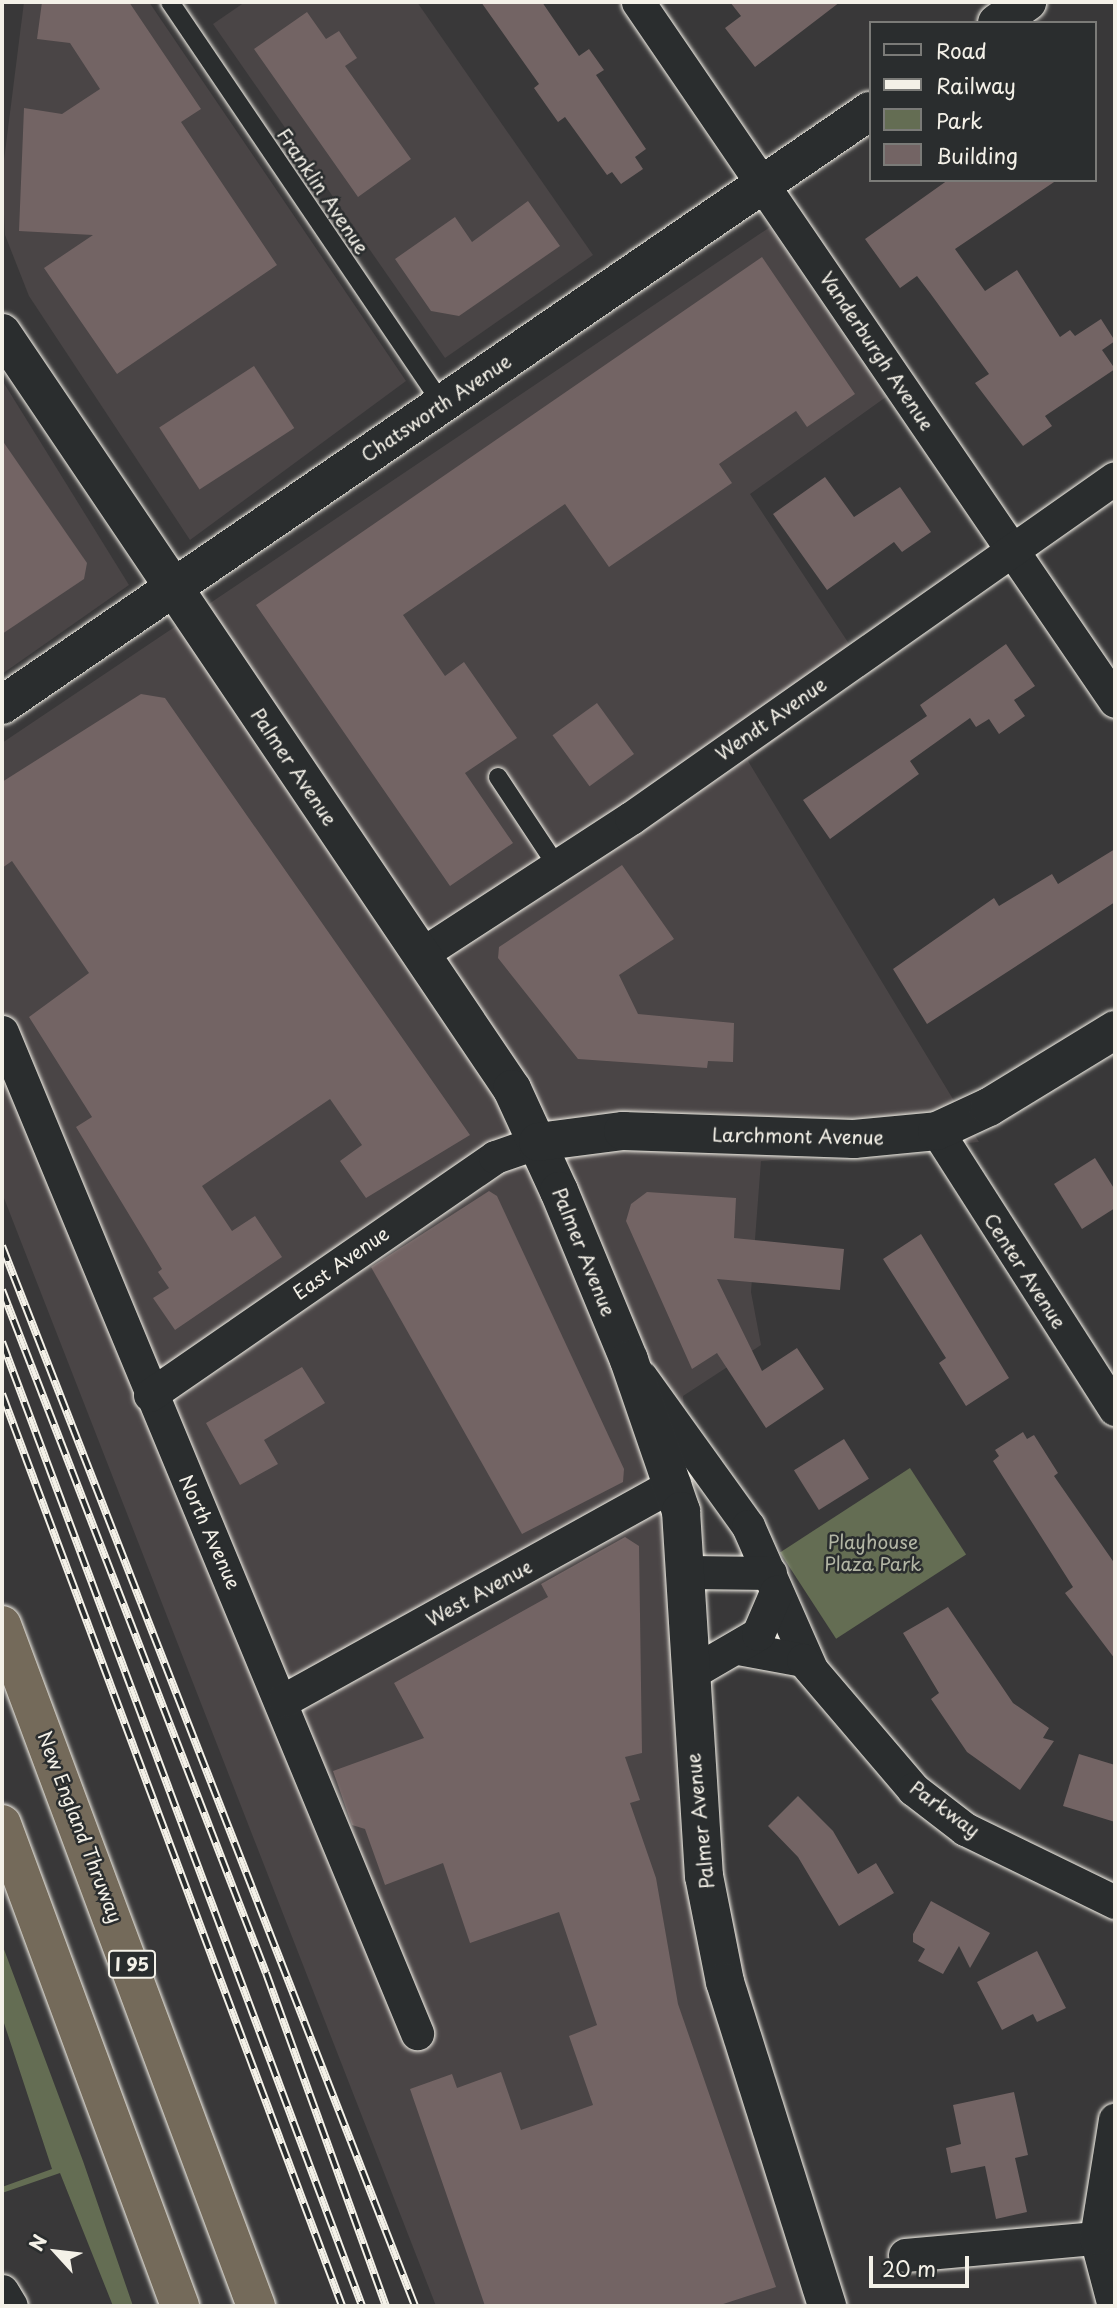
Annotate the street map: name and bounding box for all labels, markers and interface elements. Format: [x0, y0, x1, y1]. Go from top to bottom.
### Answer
legend [869, 21, 1096, 182]
text: Road [936, 34, 987, 66]
text: Railway [936, 69, 1016, 101]
text: Park [936, 104, 983, 136]
street label: Franklin Avenue [272, 124, 374, 258]
text: Building [936, 139, 1018, 171]
street label: Vanderburgh Avenue [815, 267, 939, 435]
street label: Chatsworth Avenue [356, 349, 516, 467]
street label: Wendt Avenue [711, 673, 831, 765]
street label: Palmer Avenue [247, 705, 341, 829]
street label: Larchmont Avenue [712, 1123, 884, 1149]
street label: Palmer Avenue [548, 1185, 620, 1319]
street label: Center Avenue [979, 1209, 1071, 1333]
street label: East Avenue [289, 1222, 393, 1304]
street label: North Avenue [174, 1471, 246, 1593]
park label: Playhouse Plaza Park [824, 1531, 922, 1575]
street label: West Avenue [423, 1555, 535, 1631]
street label: New England Thruway [33, 1727, 127, 1927]
street label: Palmer Avenue [682, 1753, 718, 1889]
street label: Parkway [906, 1776, 984, 1842]
road number: I 95 [108, 1950, 156, 1978]
north arrow [21, 2217, 91, 2287]
text: N [21, 2229, 53, 2256]
scale bar [872, 2242, 972, 2286]
text: 20 m [882, 2252, 936, 2284]

